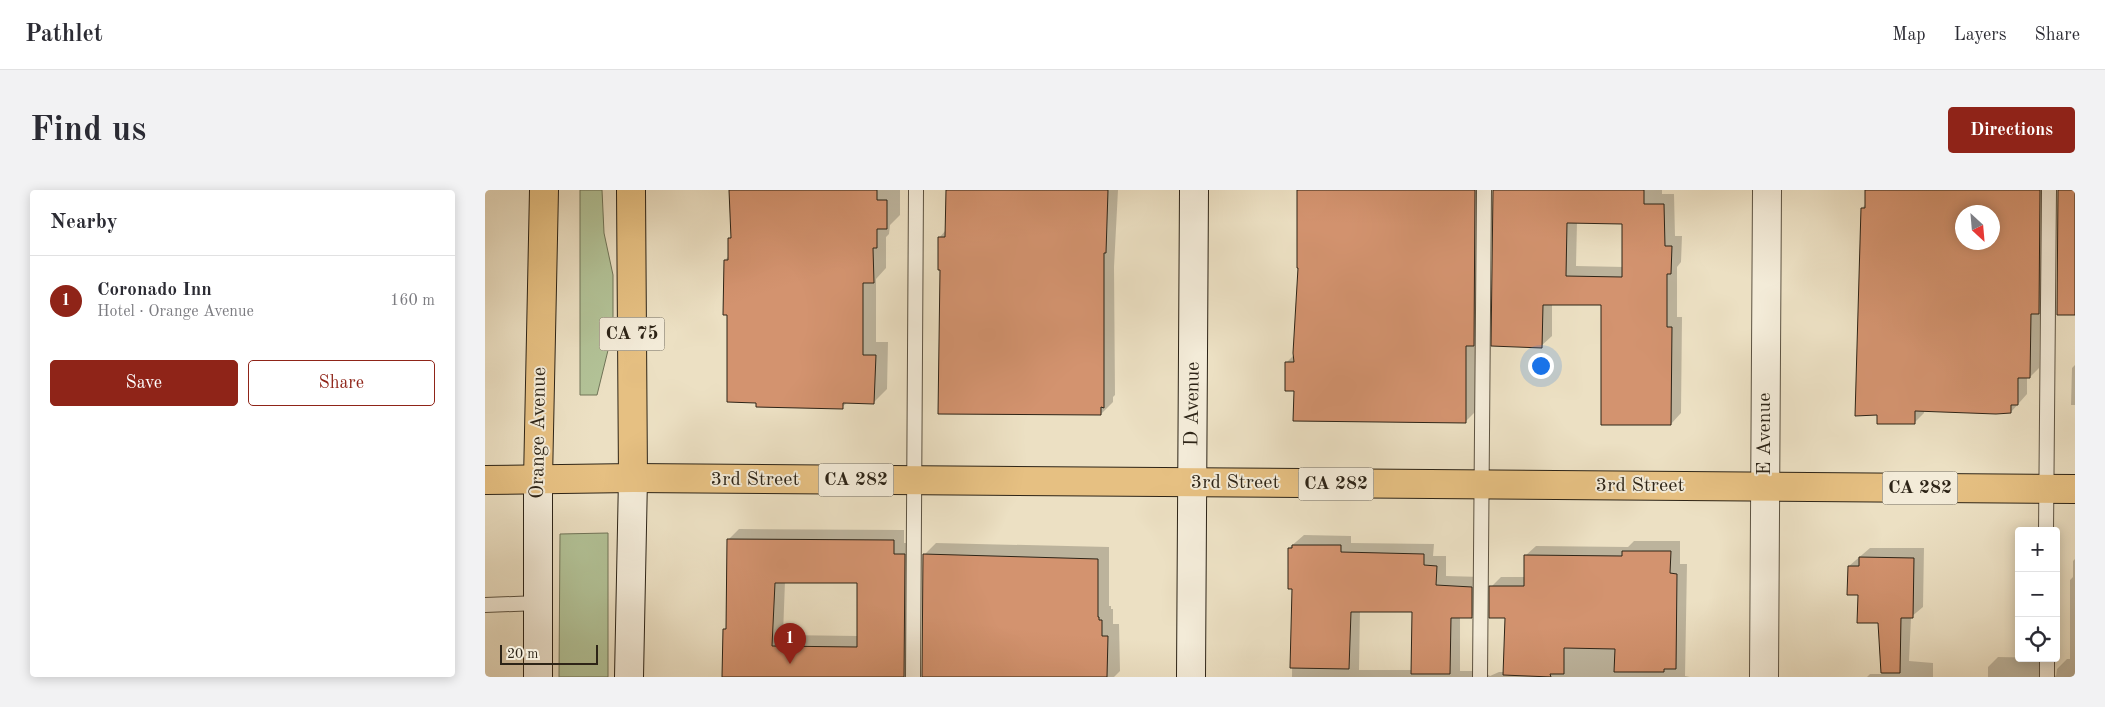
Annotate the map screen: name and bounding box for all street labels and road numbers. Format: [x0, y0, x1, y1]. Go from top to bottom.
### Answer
road number: CA 75 [599, 318, 665, 350]
street label: D Avenue [1182, 361, 1204, 447]
street label: Orange Avenue [528, 367, 550, 499]
street label: E Avenue [1755, 393, 1775, 475]
road number: CA 282 [819, 464, 893, 496]
road number: CA 282 [1299, 468, 1373, 500]
street label: 3rd Street [711, 470, 799, 490]
road number: CA 282 [1883, 472, 1957, 504]
street label: 3rd Street [1191, 473, 1279, 493]
street label: 3rd Street [1596, 476, 1684, 496]

